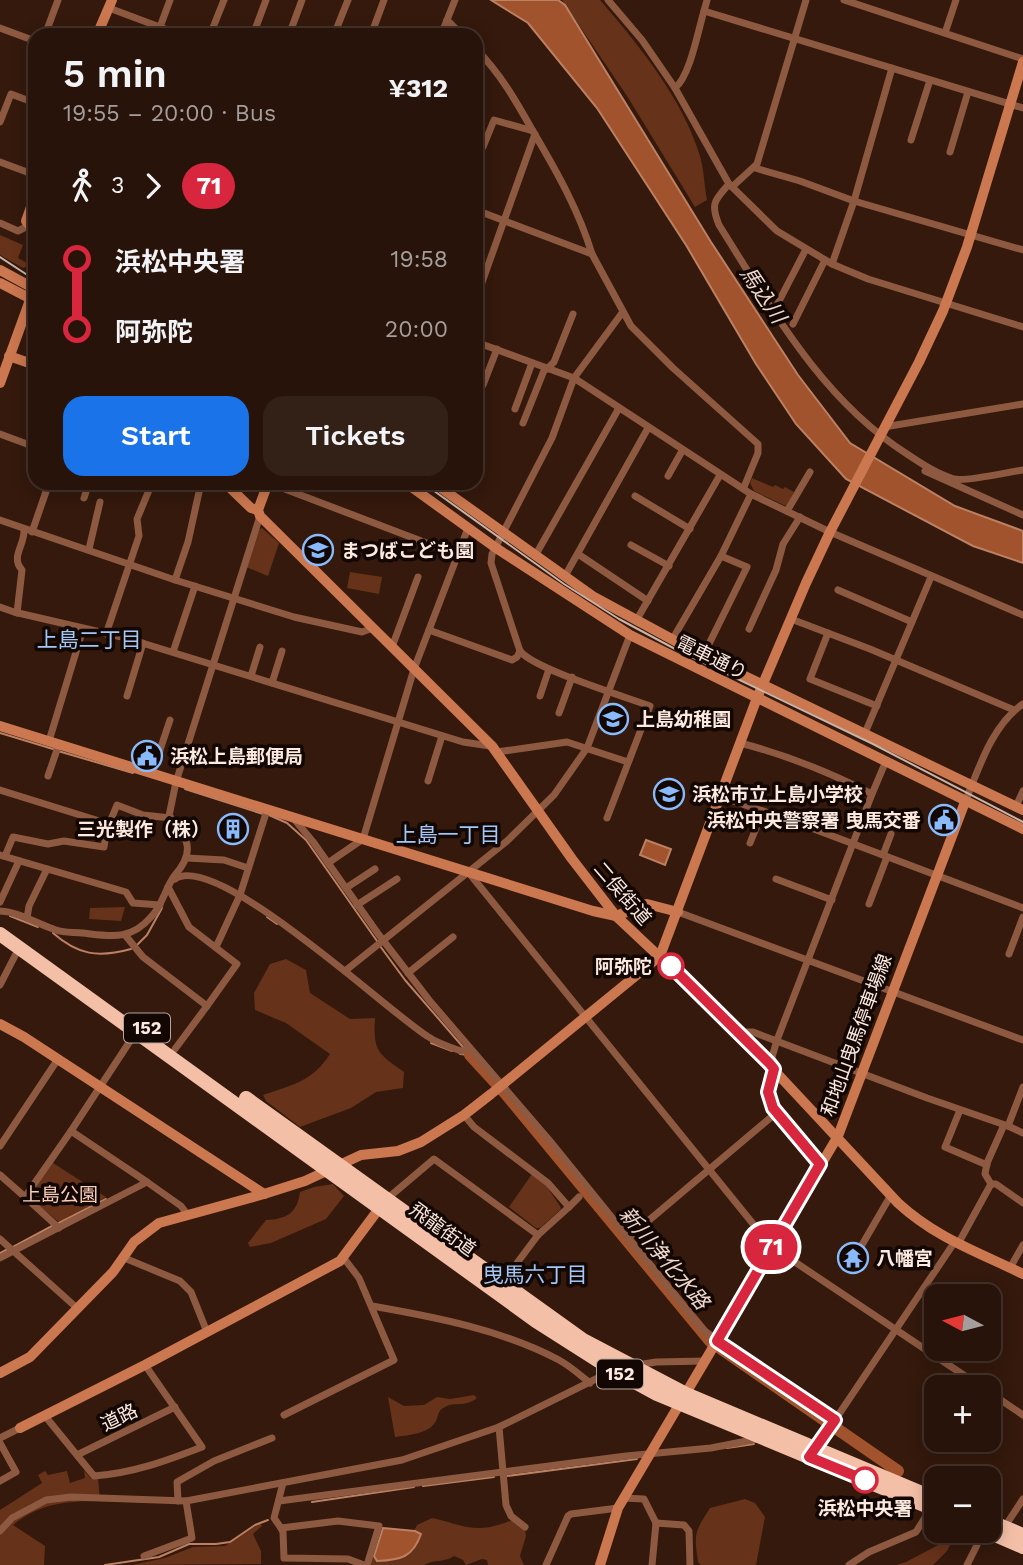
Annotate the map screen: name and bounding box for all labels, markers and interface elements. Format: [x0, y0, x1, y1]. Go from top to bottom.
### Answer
text: 5 min [63, 52, 167, 96]
text: ¥312 [389, 73, 448, 103]
text: 19:55 – 20:00 · Bus [63, 100, 276, 127]
icon: walk [63, 167, 101, 205]
icon: forward [134, 167, 172, 205]
text: 3 [111, 172, 124, 199]
text: 71 [196, 172, 221, 200]
text: 19:58 [390, 246, 448, 273]
text: 浜松中央署 [115, 247, 245, 277]
water label: 馬込川 [735, 262, 793, 329]
text: 20:00 [385, 316, 448, 343]
text: 阿弥陀 [115, 317, 193, 347]
button: Start [63, 396, 249, 476]
button: Tickets [263, 396, 448, 476]
school or university icon: まつばこども園 [301, 533, 335, 567]
place label: まつばこども園 [341, 539, 474, 562]
district label: 上島二丁目 [37, 627, 142, 652]
street label: 電車通り [673, 630, 751, 684]
school or university icon: 上島幼稚園 [596, 702, 630, 736]
place label: 上島幼稚園 [636, 708, 731, 731]
public building icon: 浜松上島郵便局 [130, 739, 164, 773]
place label: 浜松上島郵便局 [170, 745, 303, 768]
school or university icon: 浜松市立上島小学校 [652, 777, 686, 811]
place label: 浜松市立上島小学校 [692, 783, 863, 806]
public building icon: 浜松中央警察署 曳馬交番 [927, 803, 961, 837]
place label: 浜松中央警察署 曳馬交番 [707, 809, 921, 832]
building icon: 三光製作（株） [216, 812, 250, 846]
place label: 三光製作（株） [77, 818, 210, 841]
district label: 上島一丁目 [396, 822, 501, 847]
street label: 二俣街道 [589, 857, 656, 930]
street label: 和地山曳馬停車場線 [816, 951, 897, 1119]
marker: 阿弥陀 [658, 953, 684, 979]
place label: 阿弥陀 [595, 955, 652, 978]
road number: 152 [124, 1014, 170, 1042]
park label: 上島公園 [22, 1183, 98, 1206]
street label: 飛龍街道 [405, 1198, 480, 1261]
water label: 新川浄化水路 [614, 1201, 716, 1316]
line badge: 71 [740, 1224, 802, 1270]
text: 71 [759, 1233, 783, 1261]
temple icon: 八幡宮 [836, 1241, 870, 1275]
place label: 八幡宮 [876, 1247, 933, 1270]
district label: 曳馬六丁目 [483, 1262, 588, 1287]
north arrow [924, 1284, 1001, 1362]
map controls [924, 1284, 1001, 1543]
road number: 152 [597, 1359, 643, 1388]
button: + [924, 1375, 1001, 1452]
street label: 道路 [97, 1399, 141, 1436]
button: − [924, 1466, 1001, 1543]
marker: 浜松中央署 [852, 1467, 878, 1493]
place label: 浜松中央署 [817, 1497, 913, 1520]

